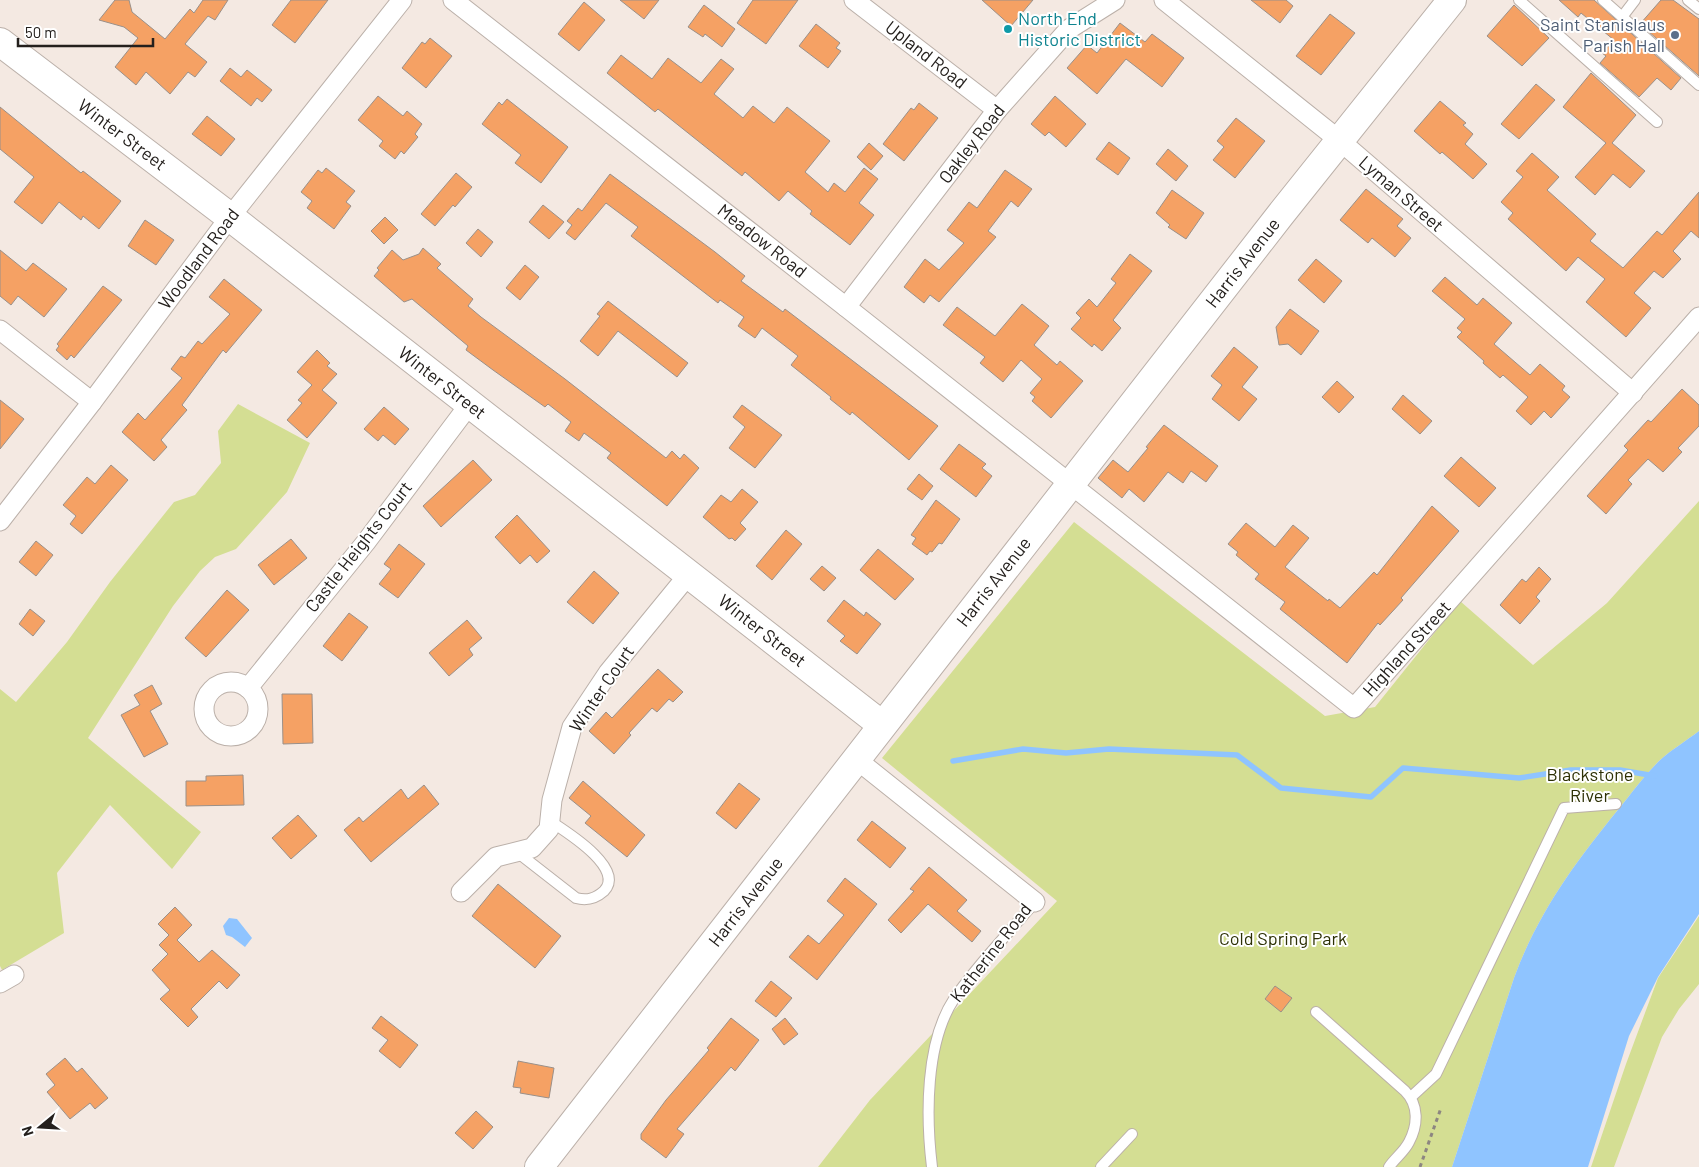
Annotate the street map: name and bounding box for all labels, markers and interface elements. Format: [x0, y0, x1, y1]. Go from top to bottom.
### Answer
place label: North End Historic District [1018, 7, 1141, 50]
place label: Saint Stanislaus Parish Hall [1540, 13, 1665, 56]
scale bar [18, 15, 152, 47]
street label: Upland Road [881, 15, 972, 93]
text: 50 m [25, 23, 57, 41]
marker: North End Historic District [1002, 23, 1014, 35]
marker: Saint Stanislaus Parish Hall [1669, 29, 1681, 41]
street label: Winter Street [74, 94, 171, 175]
street label: Oakley Road [933, 99, 1009, 187]
street label: Lyman Street [1355, 151, 1448, 236]
street label: Meadow Road [714, 199, 812, 282]
street label: Woodland Road [153, 204, 243, 313]
street label: Harris Avenue [1200, 213, 1284, 312]
street label: Winter Street [394, 341, 491, 423]
street label: Castle Heights Court [300, 476, 416, 616]
street label: Harris Avenue [951, 532, 1035, 631]
street label: Winter Street [714, 589, 811, 671]
street label: Highland Street [1358, 596, 1455, 701]
street label: Winter Court [564, 641, 638, 736]
park label: Blackstone River [1547, 763, 1633, 806]
street label: Harris Avenue [703, 852, 787, 951]
street label: Katherine Road [945, 899, 1036, 1006]
park label: Cold Spring Park [1219, 927, 1347, 949]
north arrow [15, 1102, 65, 1152]
text: N [18, 1124, 37, 1138]

